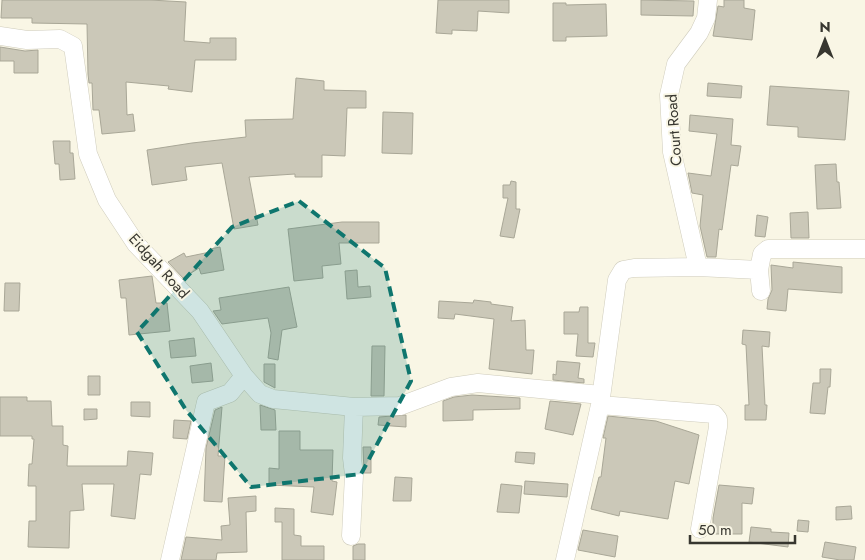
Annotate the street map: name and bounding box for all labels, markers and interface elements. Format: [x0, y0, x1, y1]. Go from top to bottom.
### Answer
north arrow [800, 15, 850, 65]
text: N [819, 17, 831, 37]
street label: Court Road [661, 93, 687, 167]
street label: Eidgah Road [124, 228, 194, 304]
scale bar [690, 512, 795, 544]
text: 50 m [698, 519, 732, 541]

